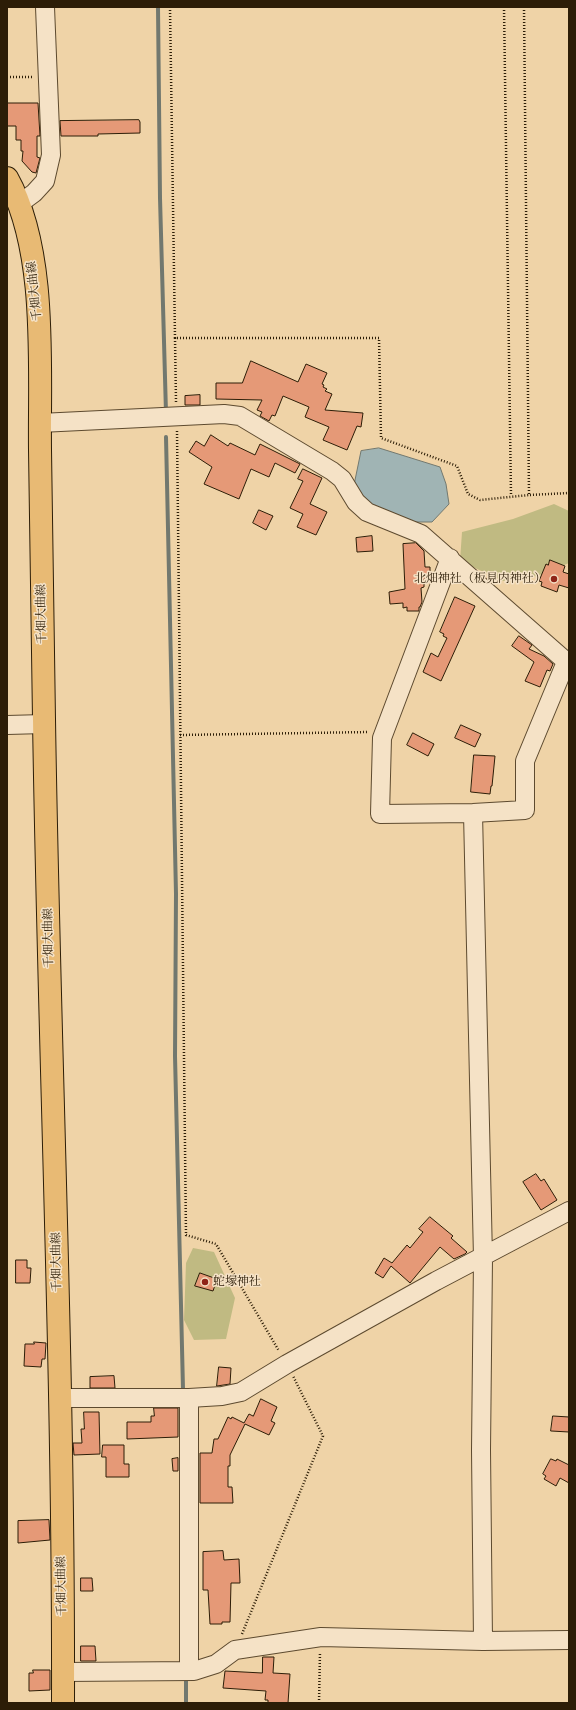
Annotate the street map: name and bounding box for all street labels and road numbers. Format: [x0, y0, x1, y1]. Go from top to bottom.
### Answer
street label: 千畑大曲線 [25, 260, 45, 322]
street label: 千畑大曲線 [34, 584, 50, 644]
street label: 千畑大曲線 [41, 908, 57, 968]
street label: 千畑大曲線 [49, 1232, 65, 1292]
street label: 千畑大曲線 [54, 1556, 70, 1616]

